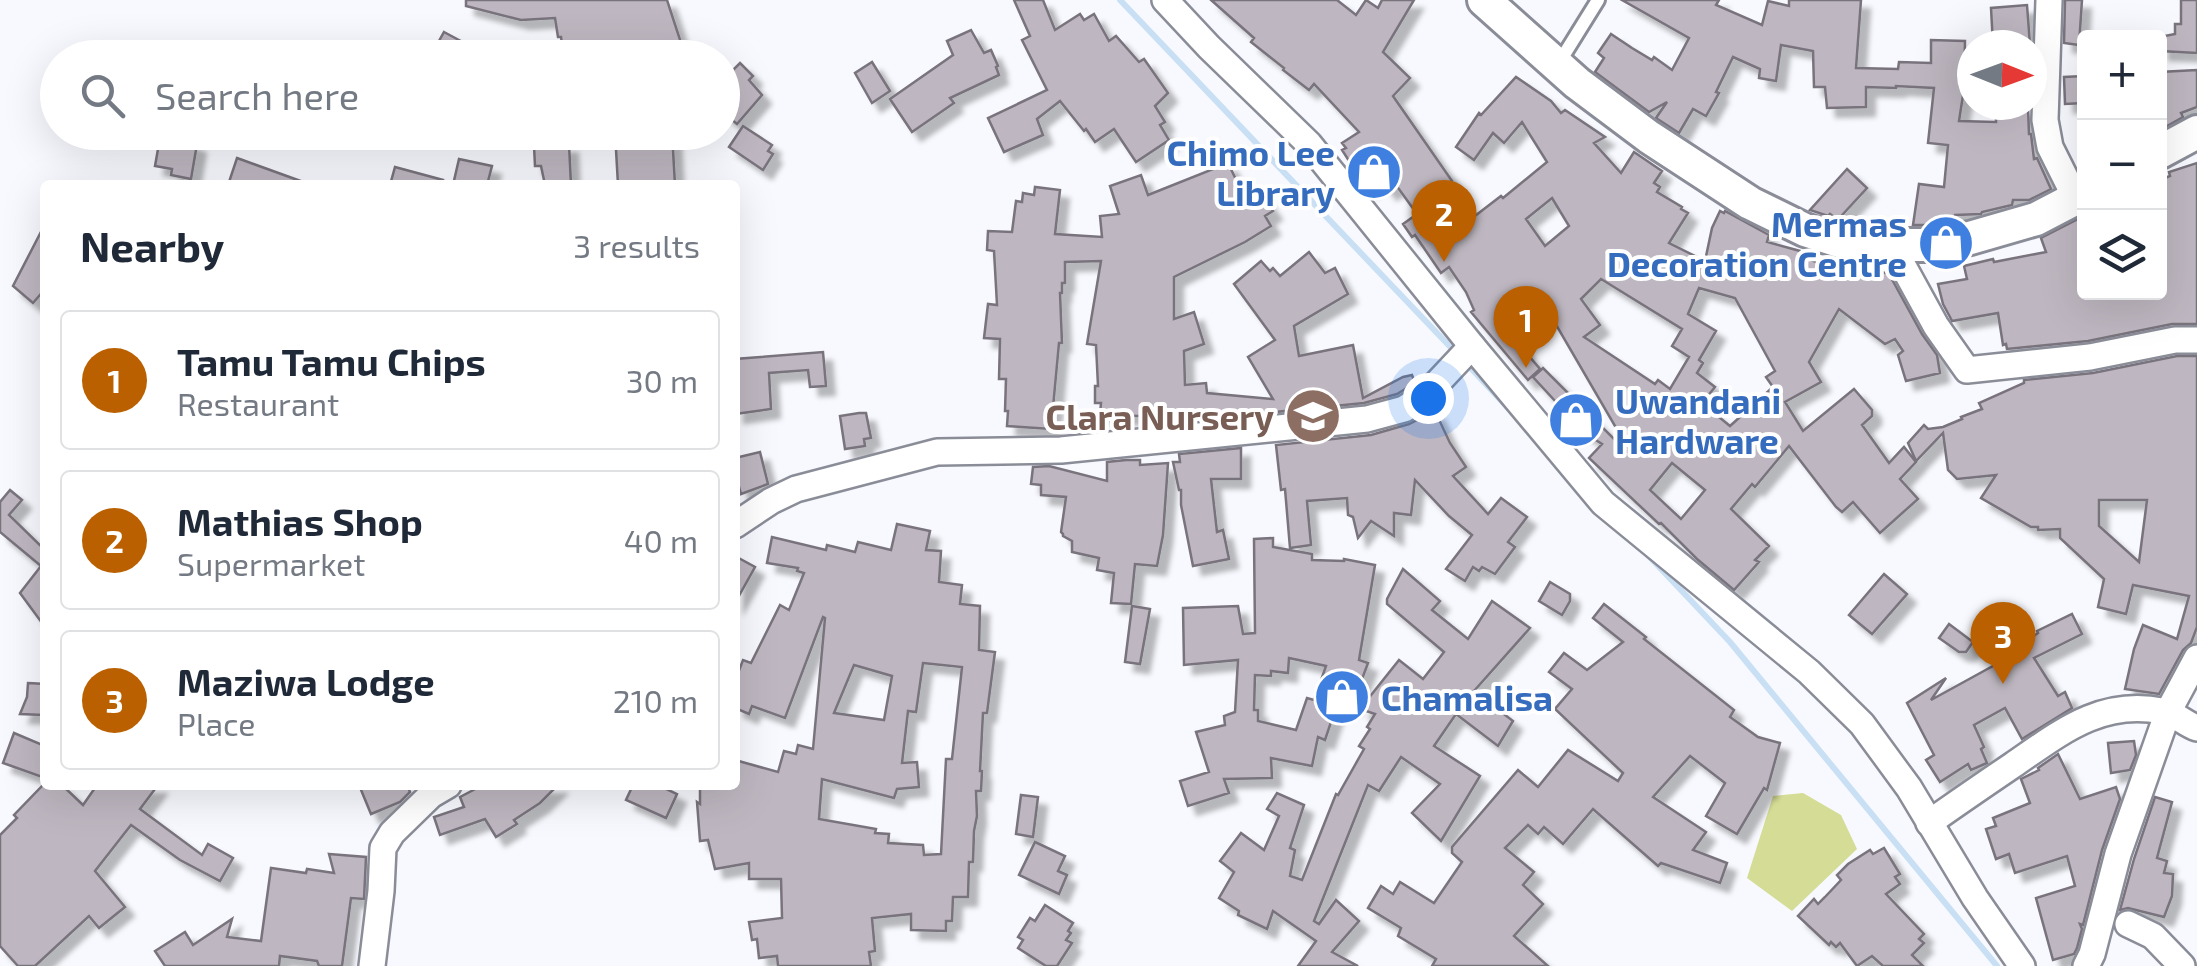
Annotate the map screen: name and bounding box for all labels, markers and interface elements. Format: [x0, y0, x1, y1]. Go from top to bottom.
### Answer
north arrow [1957, 30, 2047, 120]
map controls [2077, 30, 2167, 300]
button: + [2077, 30, 2167, 120]
search box [40, 40, 740, 150]
icon: search [75, 68, 130, 123]
text: Search here [155, 72, 359, 118]
button: − [2077, 120, 2167, 210]
place label: Chimo Lee Library [1166, 131, 1335, 214]
shop icon: Chimo Lee Library [1344, 142, 1404, 202]
pin: 2 [1412, 180, 1476, 262]
place label: Mermas Decoration Centre [1607, 202, 1907, 284]
button: layers [2077, 210, 2167, 300]
shop icon: Mermas Decoration Centre [1916, 213, 1976, 273]
text: Nearby [80, 220, 224, 270]
text: 3 results [573, 226, 700, 264]
pin: 1 [1494, 286, 1558, 368]
text: Tamu Tamu Chips [177, 338, 486, 384]
text: 1 [108, 361, 121, 399]
text: 30 m [626, 361, 698, 399]
your location [1403, 373, 1454, 424]
place label: Uwandani Hardware [1615, 379, 1781, 461]
text: Restaurant [177, 384, 339, 422]
school or university icon: Clara Nursery [1283, 386, 1343, 446]
shop icon: Uwandani Hardware [1546, 390, 1606, 450]
place label: Clara Nursery [1046, 395, 1274, 438]
text: Mathias Shop [177, 498, 423, 544]
text: 2 [105, 521, 124, 559]
text: 40 m [624, 521, 698, 559]
text: Supermarket [177, 544, 365, 582]
pin: 3 [1970, 602, 2036, 684]
text: Maziwa Lodge [177, 658, 435, 704]
shop icon: Chamalisa [1312, 667, 1372, 727]
place label: Chamalisa [1381, 676, 1553, 718]
text: 3 [105, 681, 124, 719]
text: 210 m [613, 681, 698, 719]
text: Place [177, 704, 256, 742]

